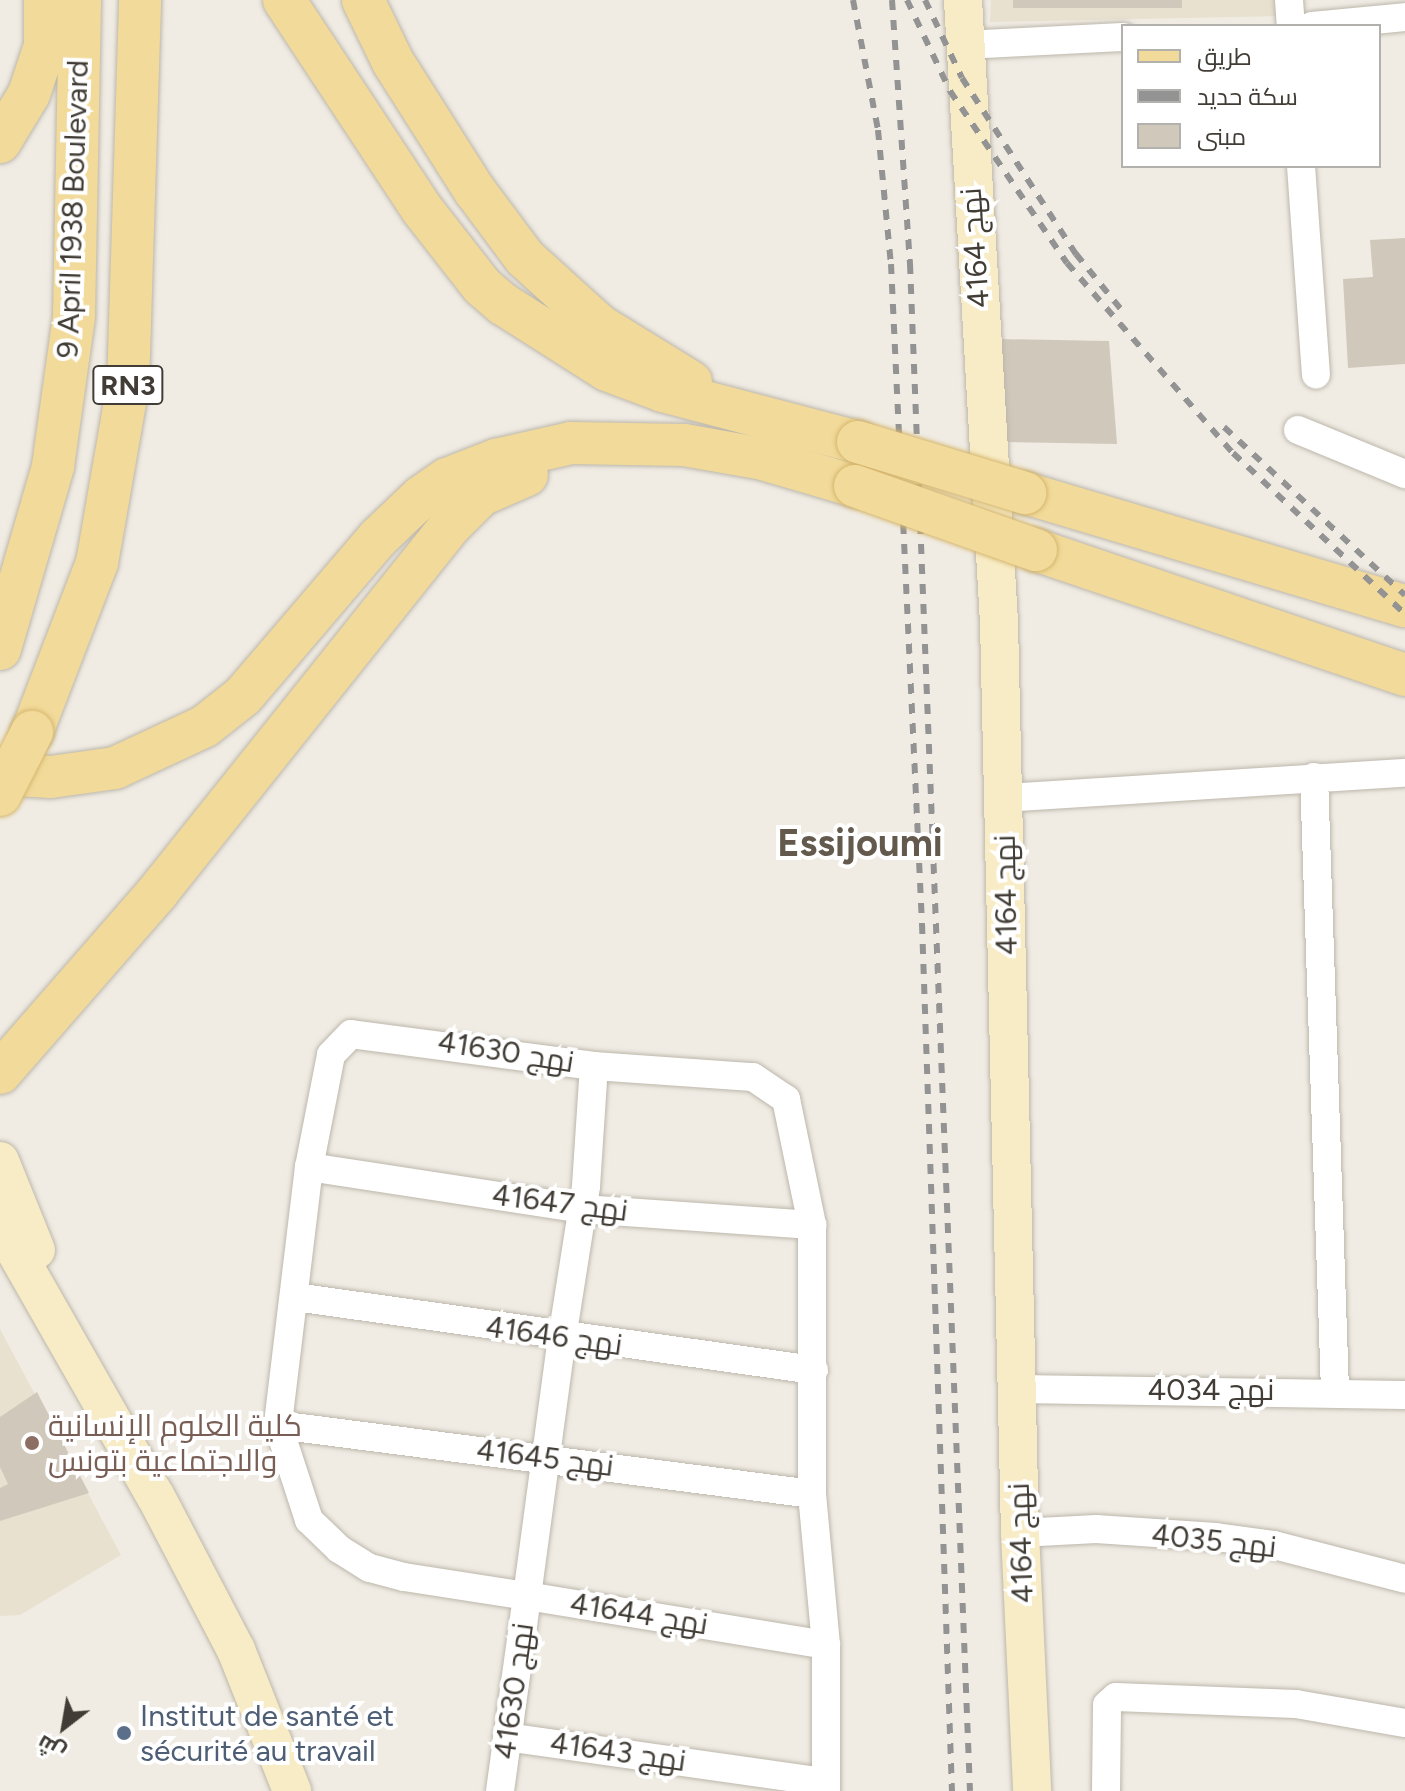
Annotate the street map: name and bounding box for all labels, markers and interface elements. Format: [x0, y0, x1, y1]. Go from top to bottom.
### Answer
legend [1121, 24, 1381, 168]
text: طريق [1197, 42, 1252, 71]
street label: 9 April 1938 Boulevard [50, 59, 96, 359]
text: سكة حديد [1197, 82, 1298, 111]
text: مبنى [1197, 122, 1246, 151]
street label: نهج 4164 [953, 187, 997, 309]
road number: RN3 [92, 361, 164, 409]
district label: Essijoumi [777, 821, 943, 867]
street label: نهج 4164 [987, 834, 1025, 956]
street label: نهج 41630 [435, 1023, 577, 1081]
street label: نهج 41647 [490, 1177, 630, 1229]
street label: نهج 41646 [483, 1309, 625, 1363]
street label: نهج 4034 [1148, 1372, 1274, 1408]
place label: كلية العلوم الإنسانية والاجتماعية بتونس [48, 1408, 302, 1478]
street label: نهج 41645 [474, 1432, 616, 1484]
marker: كلية العلوم الإنسانية والاجتماعية بتونس [23, 1434, 41, 1452]
street label: نهج 4164 [1001, 1482, 1041, 1604]
street label: نهج 4035 [1150, 1517, 1278, 1565]
street label: نهج 41644 [567, 1585, 711, 1643]
street label: نهج 41630 [487, 1620, 541, 1762]
north arrow [24, 1687, 104, 1767]
place label: Institut de santé et sécurité au travail [140, 1698, 394, 1768]
marker: Institut de santé et sécurité au travail [115, 1724, 133, 1742]
street label: نهج 41643 [548, 1725, 688, 1779]
text: ش [32, 1729, 70, 1767]

